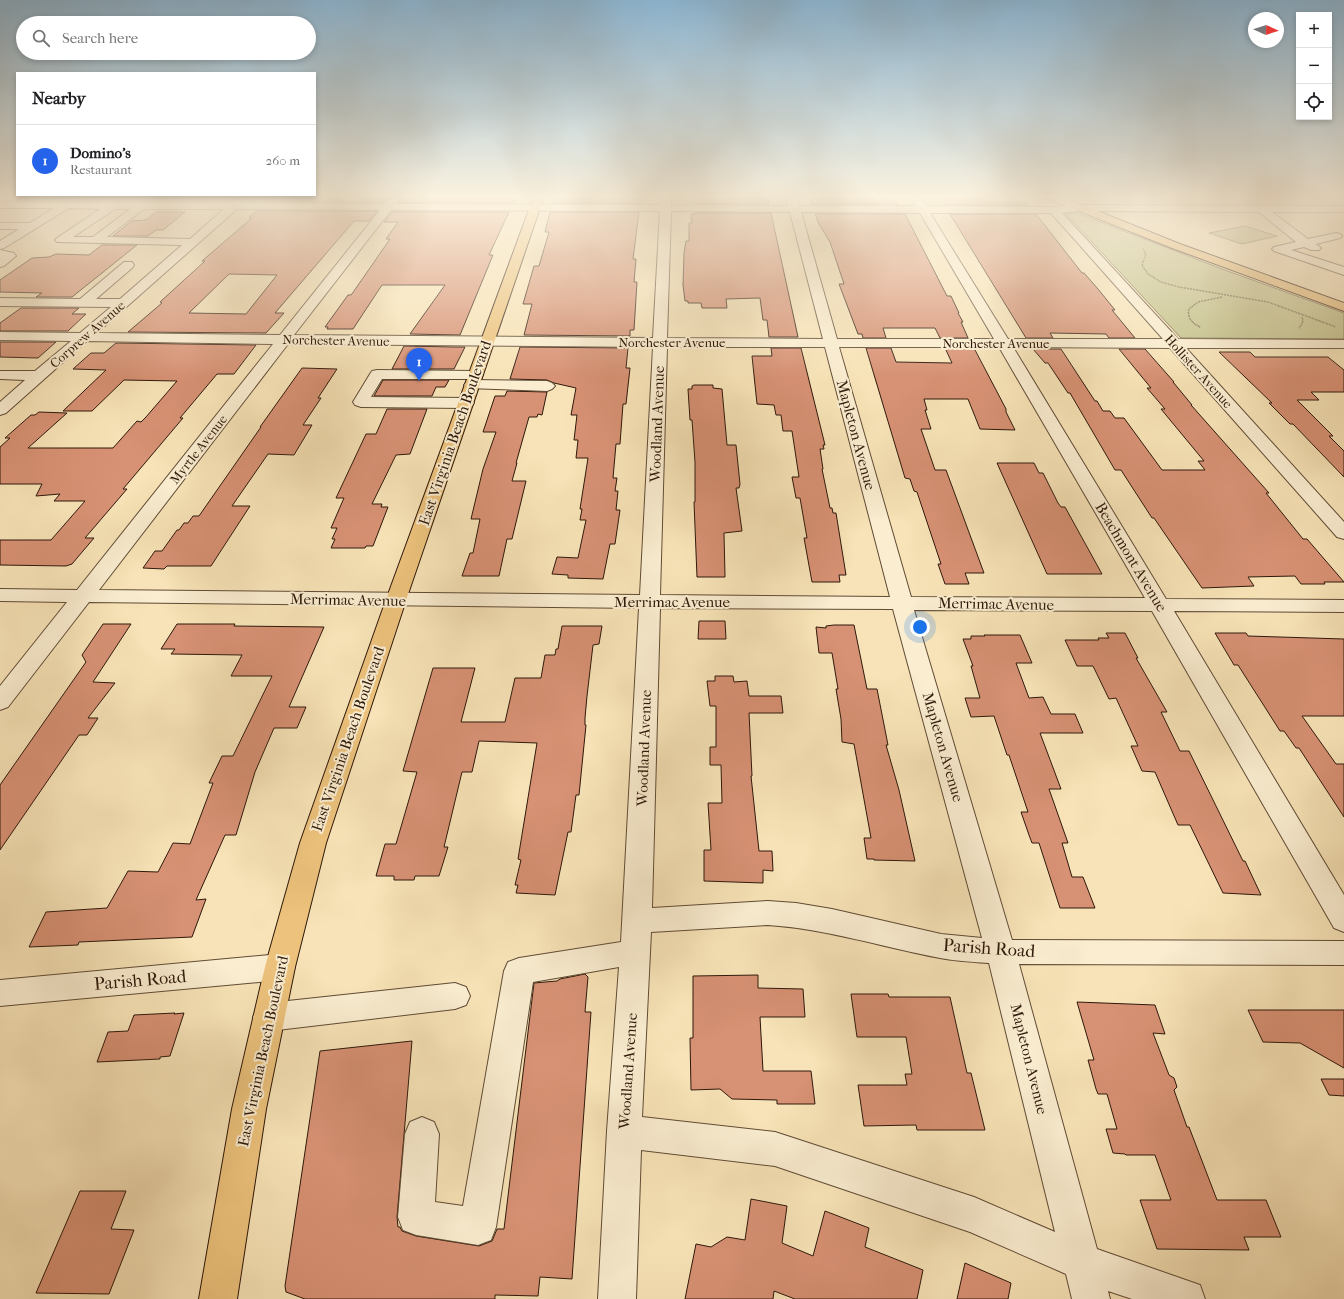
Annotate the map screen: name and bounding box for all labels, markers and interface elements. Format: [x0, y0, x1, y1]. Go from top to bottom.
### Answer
north arrow [1248, 12, 1284, 48]
map controls [1296, 12, 1332, 120]
button: + [1296, 12, 1332, 48]
search box [16, 16, 316, 60]
icon: search [30, 27, 52, 49]
text: Search here [62, 29, 138, 47]
button: − [1296, 48, 1332, 84]
button: locate [1296, 84, 1332, 120]
text: Nearby [32, 88, 86, 108]
text: Domino's [70, 144, 131, 162]
text: 1 [43, 153, 47, 168]
text: 260 m [266, 153, 300, 168]
text: Restaurant [70, 162, 132, 177]
street label: Corprew Avenue [47, 297, 128, 371]
street label: Hollister Avenue [1162, 331, 1236, 412]
street label: Norchester Avenue [282, 332, 390, 349]
street label: Norchester Avenue [618, 335, 726, 350]
street label: Norchester Avenue [942, 336, 1050, 351]
street label: East Virginia Beach Boulevard [415, 337, 495, 528]
pin: 1 [406, 348, 432, 381]
street label: Woodland Avenue [646, 365, 668, 484]
street label: Mapleton Avenue [833, 378, 880, 493]
street label: Myrtle Avenue [167, 411, 230, 487]
street label: Beachmont Avenue [1091, 499, 1171, 616]
street label: Merrimac Avenue [290, 590, 407, 610]
street label: Merrimac Avenue [614, 593, 730, 611]
street label: Merrimac Avenue [938, 594, 1055, 614]
your location [910, 617, 930, 637]
street label: East Virginia Beach Boulevard [308, 643, 388, 834]
street label: Woodland Avenue [633, 689, 655, 808]
street label: Mapleton Avenue [919, 690, 967, 804]
street label: Parish Road [942, 935, 1036, 962]
street label: East Virginia Beach Boulevard [234, 953, 292, 1148]
street label: Parish Road [93, 966, 187, 995]
street label: Mapleton Avenue [1007, 1002, 1052, 1117]
street label: Woodland Avenue [615, 1012, 641, 1131]

